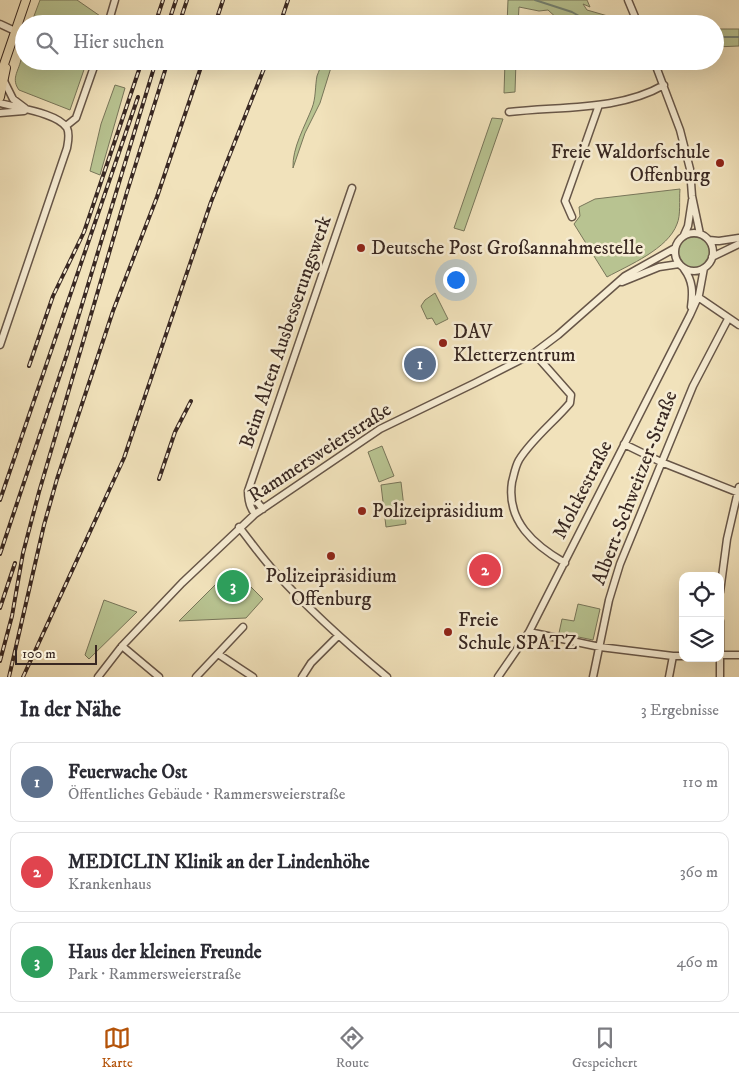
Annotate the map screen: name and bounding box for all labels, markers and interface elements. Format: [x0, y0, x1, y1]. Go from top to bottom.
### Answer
search box [15, 15, 724, 70]
icon: search [33, 29, 61, 57]
text: Hier suchen [73, 31, 164, 54]
place label: Freie Waldorfschule Offenburg [551, 140, 710, 188]
marker: Freie Waldorfschule Offenburg [714, 157, 726, 169]
street label: Beim Alten Ausbesserungswerk [234, 212, 338, 451]
place label: Deutsche Post Großannahmestelle [371, 236, 643, 261]
marker: Deutsche Post Großannahmestelle [355, 242, 367, 254]
your location [443, 267, 469, 293]
place label: DAV Kletterzentrum [453, 320, 576, 368]
marker: DAV Kletterzentrum [437, 337, 449, 349]
pin: 1 [404, 345, 436, 383]
street label: Albert-Schweitzer-Straße [586, 387, 684, 589]
street label: Rammersweierstraße [244, 397, 396, 509]
street label: Moltkestraße [547, 436, 619, 544]
place label: Polizeipräsidium [372, 499, 504, 524]
marker: Polizeipräsidium [356, 505, 368, 517]
marker: Polizeipräsidium Offenburg [325, 550, 337, 562]
pin: 2 [469, 551, 501, 589]
place label: Polizeipräsidium Offenburg [265, 564, 397, 612]
pin: 3 [217, 567, 249, 605]
map controls [679, 572, 724, 662]
button: locate [679, 572, 724, 617]
place label: Freie Schule SPATZ [458, 608, 578, 656]
button: layers [679, 617, 724, 662]
marker: Freie Schule SPATZ [442, 626, 454, 638]
scale bar [15, 642, 98, 665]
text: 100 m [22, 645, 56, 663]
text: In der Nähe [20, 697, 121, 723]
text: 3 Ergebnisse [641, 700, 719, 720]
text: Feuerwache Ost [68, 761, 187, 784]
text: 1 [34, 772, 40, 792]
text: 110 m [682, 772, 718, 792]
text: Öffentliches Gebäude · Rammersweierstraße [68, 784, 345, 804]
text: MEDICLIN Klinik an der Lindenhöhe [68, 851, 370, 874]
text: 2 [33, 862, 41, 882]
text: 360 m [680, 862, 718, 882]
text: Krankenhaus [68, 874, 151, 894]
text: Haus der kleinen Freunde [68, 941, 262, 964]
text: 3 [34, 952, 40, 972]
text: 460 m [676, 952, 718, 972]
text: Park · Rammersweierstraße [68, 964, 241, 984]
tab: Karte [102, 1024, 133, 1072]
tab: Route [336, 1024, 369, 1072]
tab: Gespeichert [572, 1024, 637, 1072]

